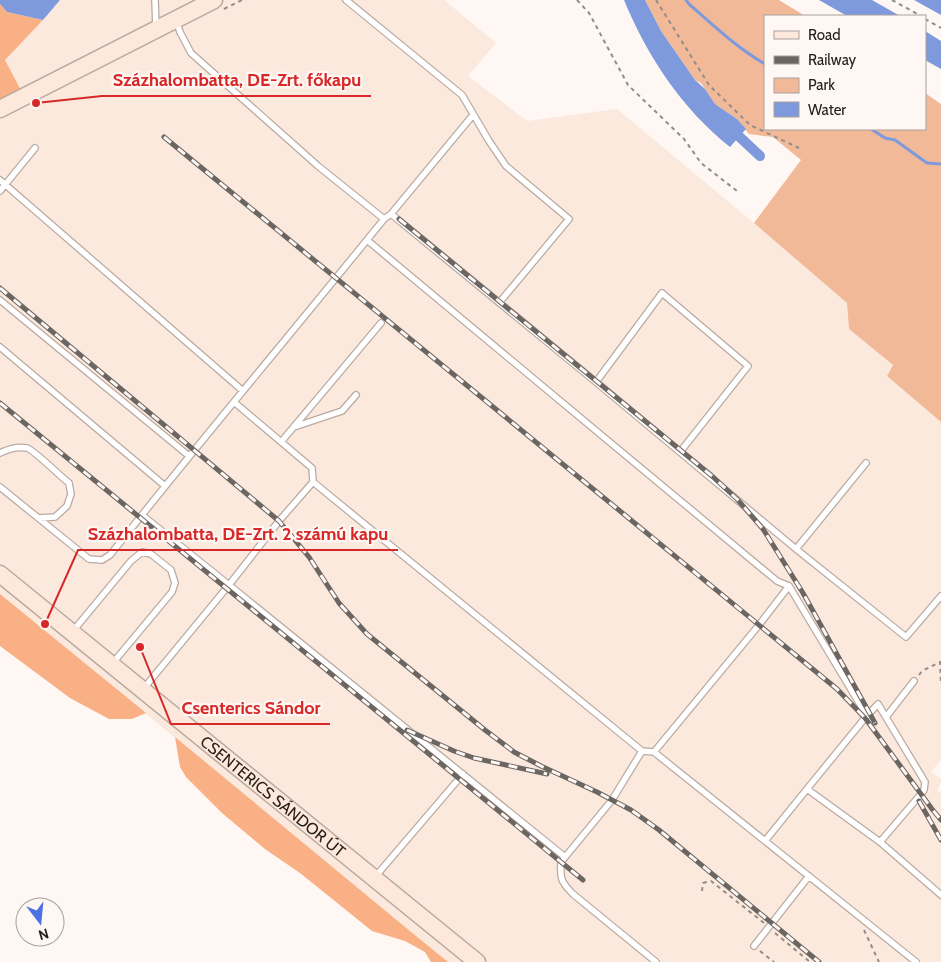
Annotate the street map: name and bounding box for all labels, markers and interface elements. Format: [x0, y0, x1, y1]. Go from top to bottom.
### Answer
legend [764, 15, 926, 130]
text: Road [808, 26, 841, 44]
text: Railway [808, 51, 857, 69]
callout: Százhalombatta, DE-Zrt. főkapu [102, 63, 371, 96]
text: Százhalombatta, DE-Zrt. főkapu [113, 69, 361, 91]
text: Park [808, 76, 835, 94]
text: Water [808, 101, 846, 119]
callout: Százhalombatta, DE-Zrt. 2 számú kapu [78, 517, 398, 550]
text: Százhalombatta, DE-Zrt. 2 számú kapu [88, 523, 388, 545]
callout: Csenterics Sándor [171, 691, 330, 724]
text: Csenterics Sándor [181, 697, 321, 719]
street label: CSENTERICS SÁNDOR ÚT [196, 732, 349, 861]
north arrow [15, 897, 65, 947]
text: N [36, 924, 51, 945]

